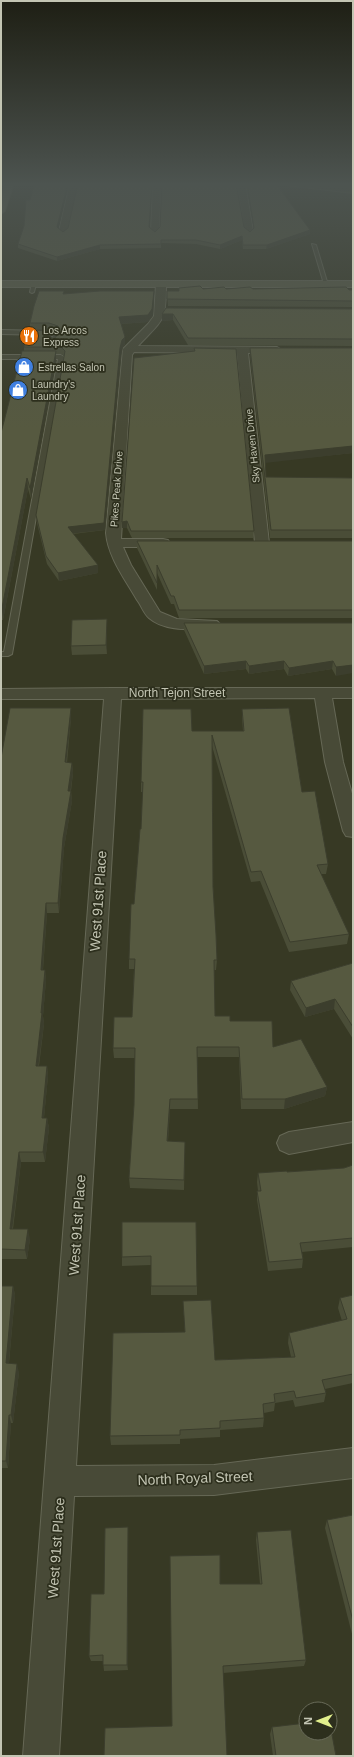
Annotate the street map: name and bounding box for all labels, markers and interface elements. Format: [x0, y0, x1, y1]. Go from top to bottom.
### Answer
restaurant icon: Los Arcos Express [18, 325, 40, 347]
place label: Los Arcos Express [43, 325, 87, 348]
shop icon: Estrellas Salon [13, 356, 35, 378]
place label: Estrellas Salon [38, 362, 105, 373]
shop icon: Laundry's Laundry [7, 379, 29, 401]
place label: Laundry's Laundry [32, 379, 75, 402]
street label: Sky Haven Drive [243, 408, 262, 484]
street label: Pikes Peak Drive [108, 450, 125, 527]
street label: North Tejon Street [129, 686, 226, 700]
street label: West 91st Place [87, 850, 110, 952]
street label: West 91st Place [66, 1174, 89, 1276]
street label: North Royal Street [137, 1468, 253, 1488]
street label: West 91st Place [45, 1497, 68, 1599]
north arrow [298, 1701, 338, 1741]
text: N [302, 1717, 314, 1725]

